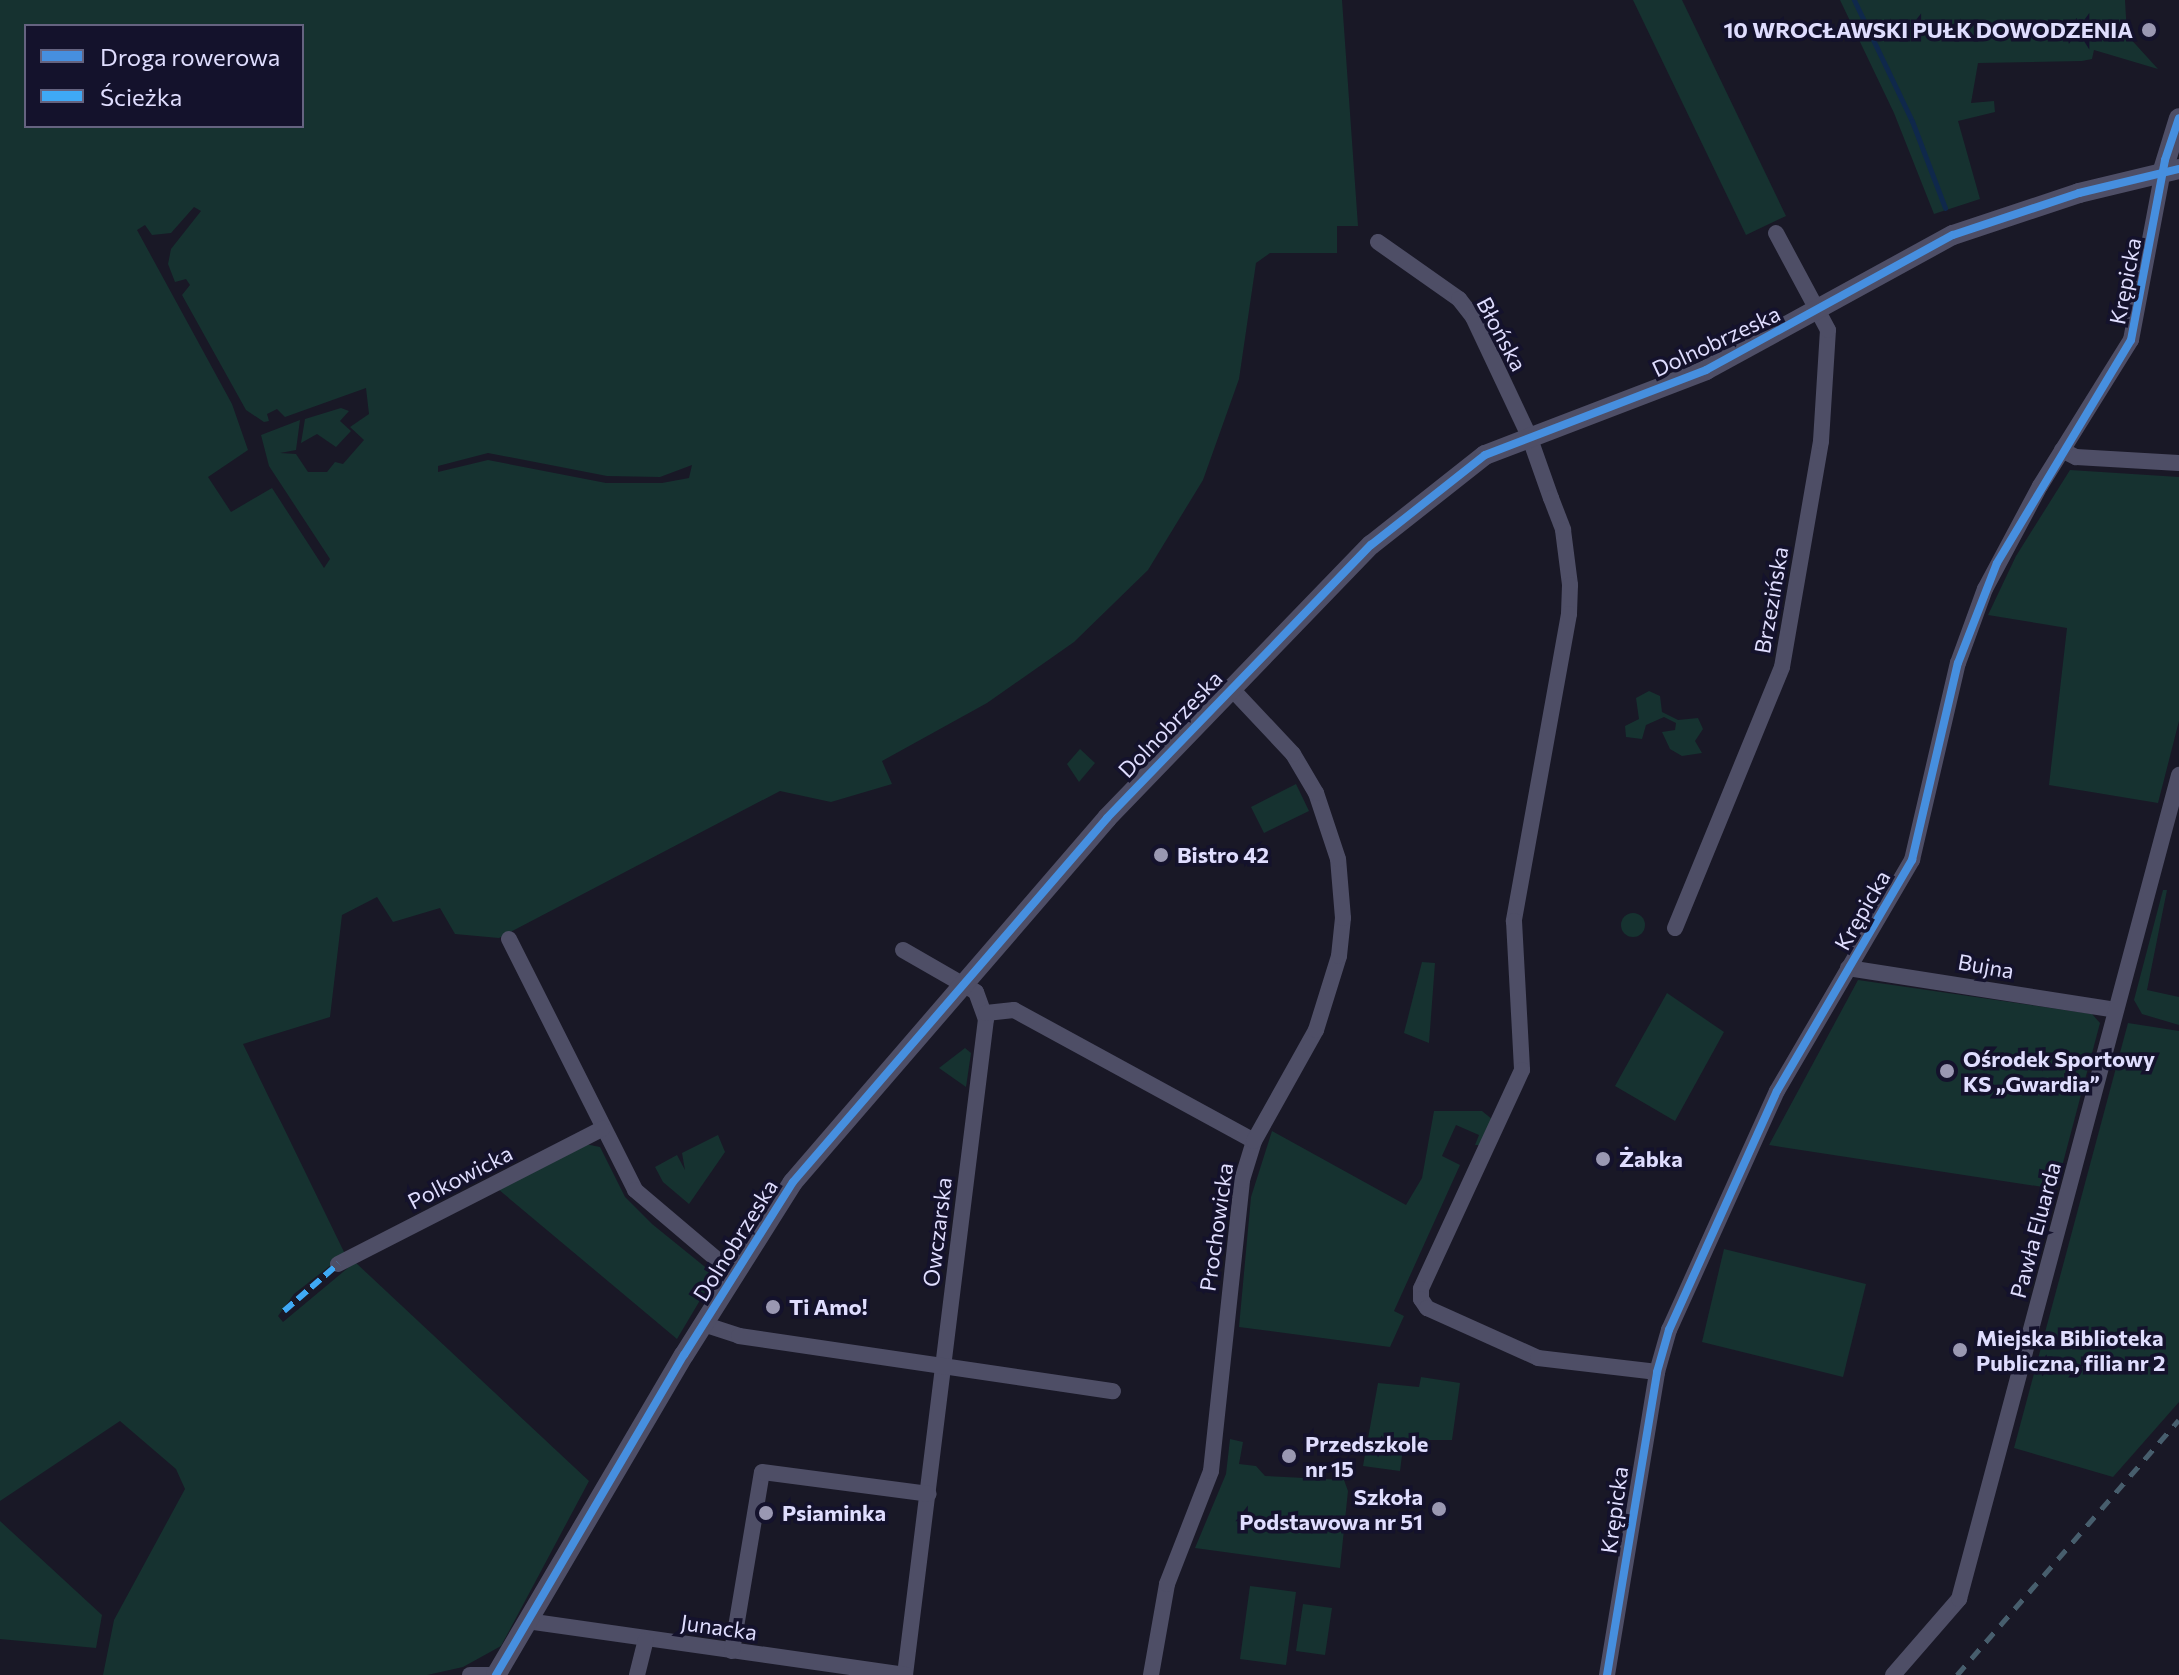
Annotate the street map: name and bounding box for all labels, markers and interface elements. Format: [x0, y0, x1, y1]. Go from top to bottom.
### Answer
place label: 10 WROCŁAWSKI PUŁK DOWODZENIA [1723, 17, 2133, 43]
marker: 10 WROCŁAWSKI PUŁK DOWODZENIA [2140, 21, 2158, 39]
legend [24, 24, 304, 128]
text: Droga rowerowa [100, 42, 280, 71]
text: Ścieżka [100, 82, 182, 111]
street label: Krępicka [2104, 235, 2146, 327]
street label: Błońska [1472, 292, 1532, 376]
street label: Dolnobrzeska [1648, 300, 1784, 382]
street label: Brzezińska [1749, 544, 1793, 656]
street label: Dolnobrzeska [1112, 665, 1228, 783]
place label: Bistro 42 [1177, 842, 1269, 868]
marker: Bistro 42 [1152, 846, 1170, 864]
street label: Krępicka [1829, 865, 1895, 955]
street label: Bujna [1956, 948, 2016, 984]
place label: Ośrodek Sportowy KS „Gwardia” [1963, 1045, 2155, 1096]
marker: Ośrodek Sportowy KS „Gwardia” [1938, 1062, 1956, 1080]
street label: Polkowicka [403, 1139, 517, 1215]
place label: Żabka [1619, 1146, 1683, 1172]
marker: Żabka [1594, 1150, 1612, 1168]
street label: Pawła Eluarda [2004, 1159, 2066, 1301]
street label: Prochowicka [1194, 1161, 1238, 1293]
street label: Dolnobrzeska [687, 1174, 783, 1306]
street label: Owczarska [917, 1176, 957, 1288]
place label: Ti Amo! [789, 1294, 867, 1320]
marker: Ti Amo! [764, 1298, 782, 1316]
place label: Miejska Biblioteka Publiczna, filia nr 2 [1976, 1324, 2166, 1376]
marker: Miejska Biblioteka Publiczna, filia nr 2 [1951, 1341, 1969, 1359]
place label: Przedszkole nr 15 [1305, 1430, 1428, 1482]
marker: Przedszkole nr 15 [1280, 1447, 1298, 1465]
street label: Krępicka [1595, 1465, 1633, 1555]
place label: Szkoła Podstawowa nr 51 [1239, 1483, 1423, 1534]
place label: Psiaminka [782, 1500, 886, 1526]
marker: Szkoła Podstawowa nr 51 [1430, 1500, 1448, 1518]
marker: Psiaminka [757, 1504, 775, 1522]
street label: Junacka [679, 1609, 759, 1645]

